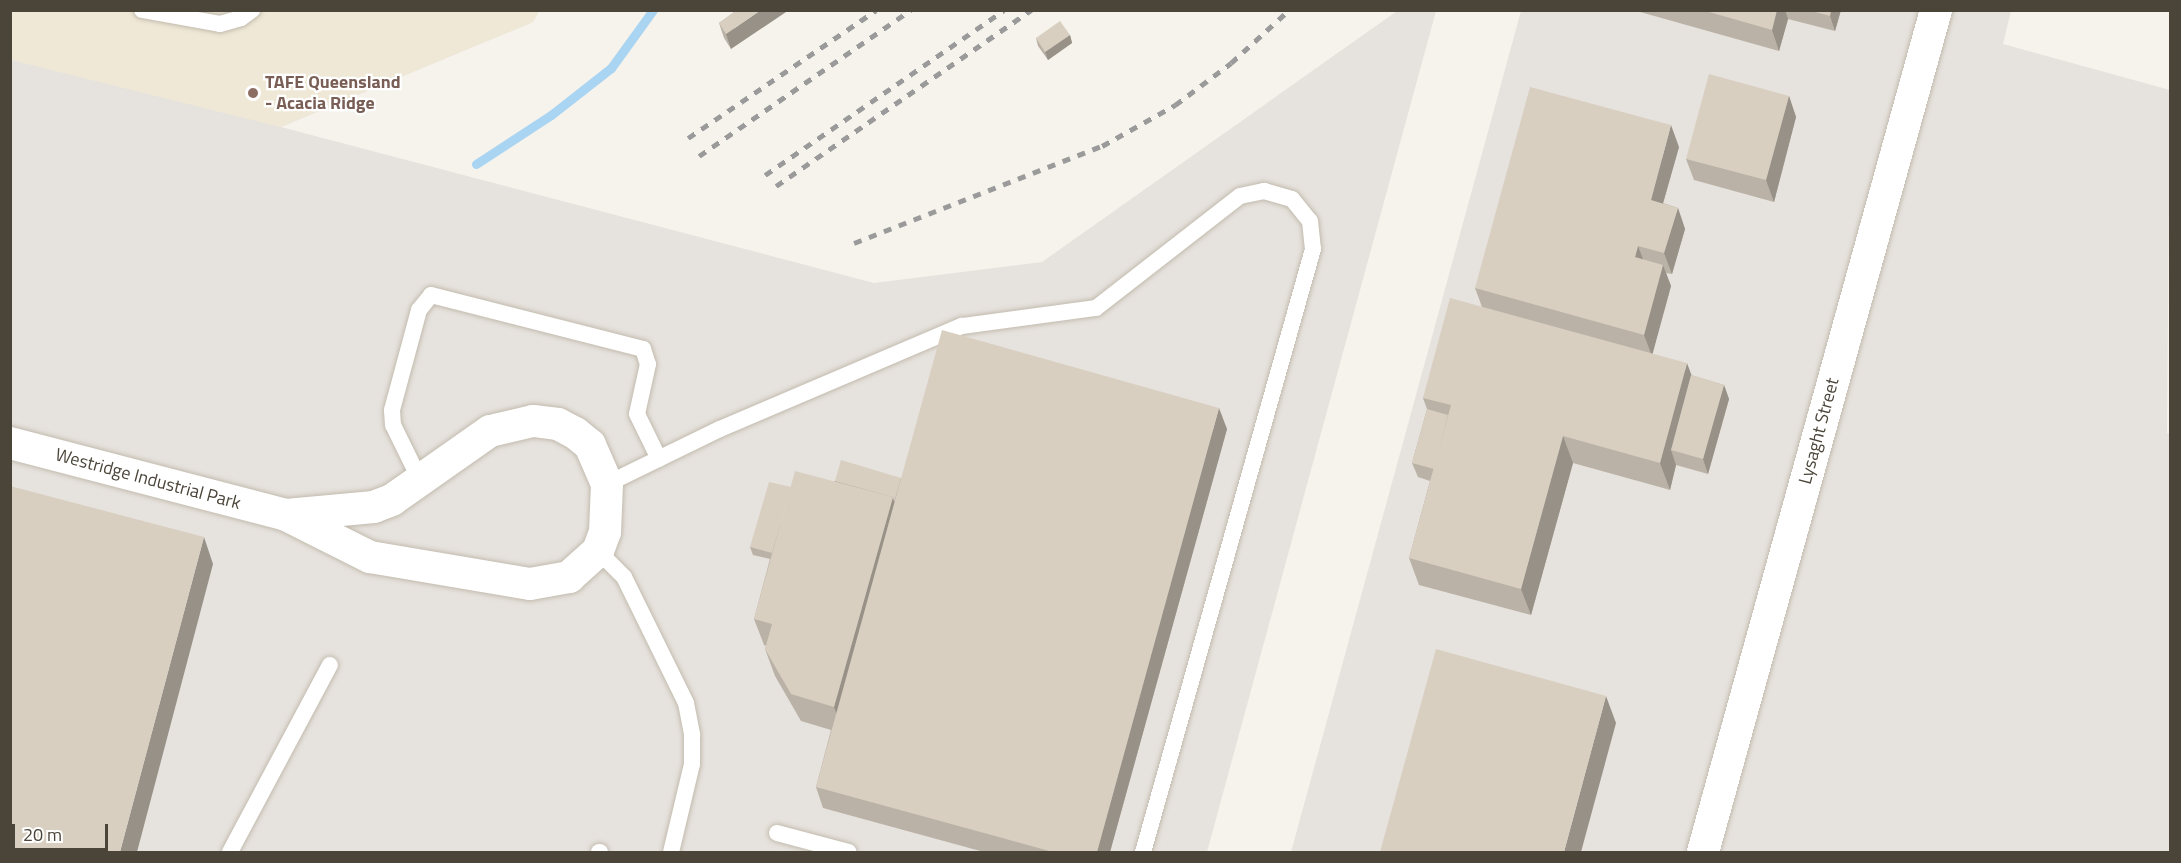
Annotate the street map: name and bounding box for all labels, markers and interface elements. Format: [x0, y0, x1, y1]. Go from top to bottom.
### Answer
place label: TAFE Queensland - Acacia Ridge [265, 72, 401, 115]
marker: TAFE Queensland - Acacia Ridge [246, 86, 260, 100]
street label: Lysaght Street [1794, 375, 1844, 487]
street label: Westridge Industrial Park [53, 444, 243, 514]
scale bar [15, 812, 111, 850]
text: 20 m [23, 821, 62, 848]

